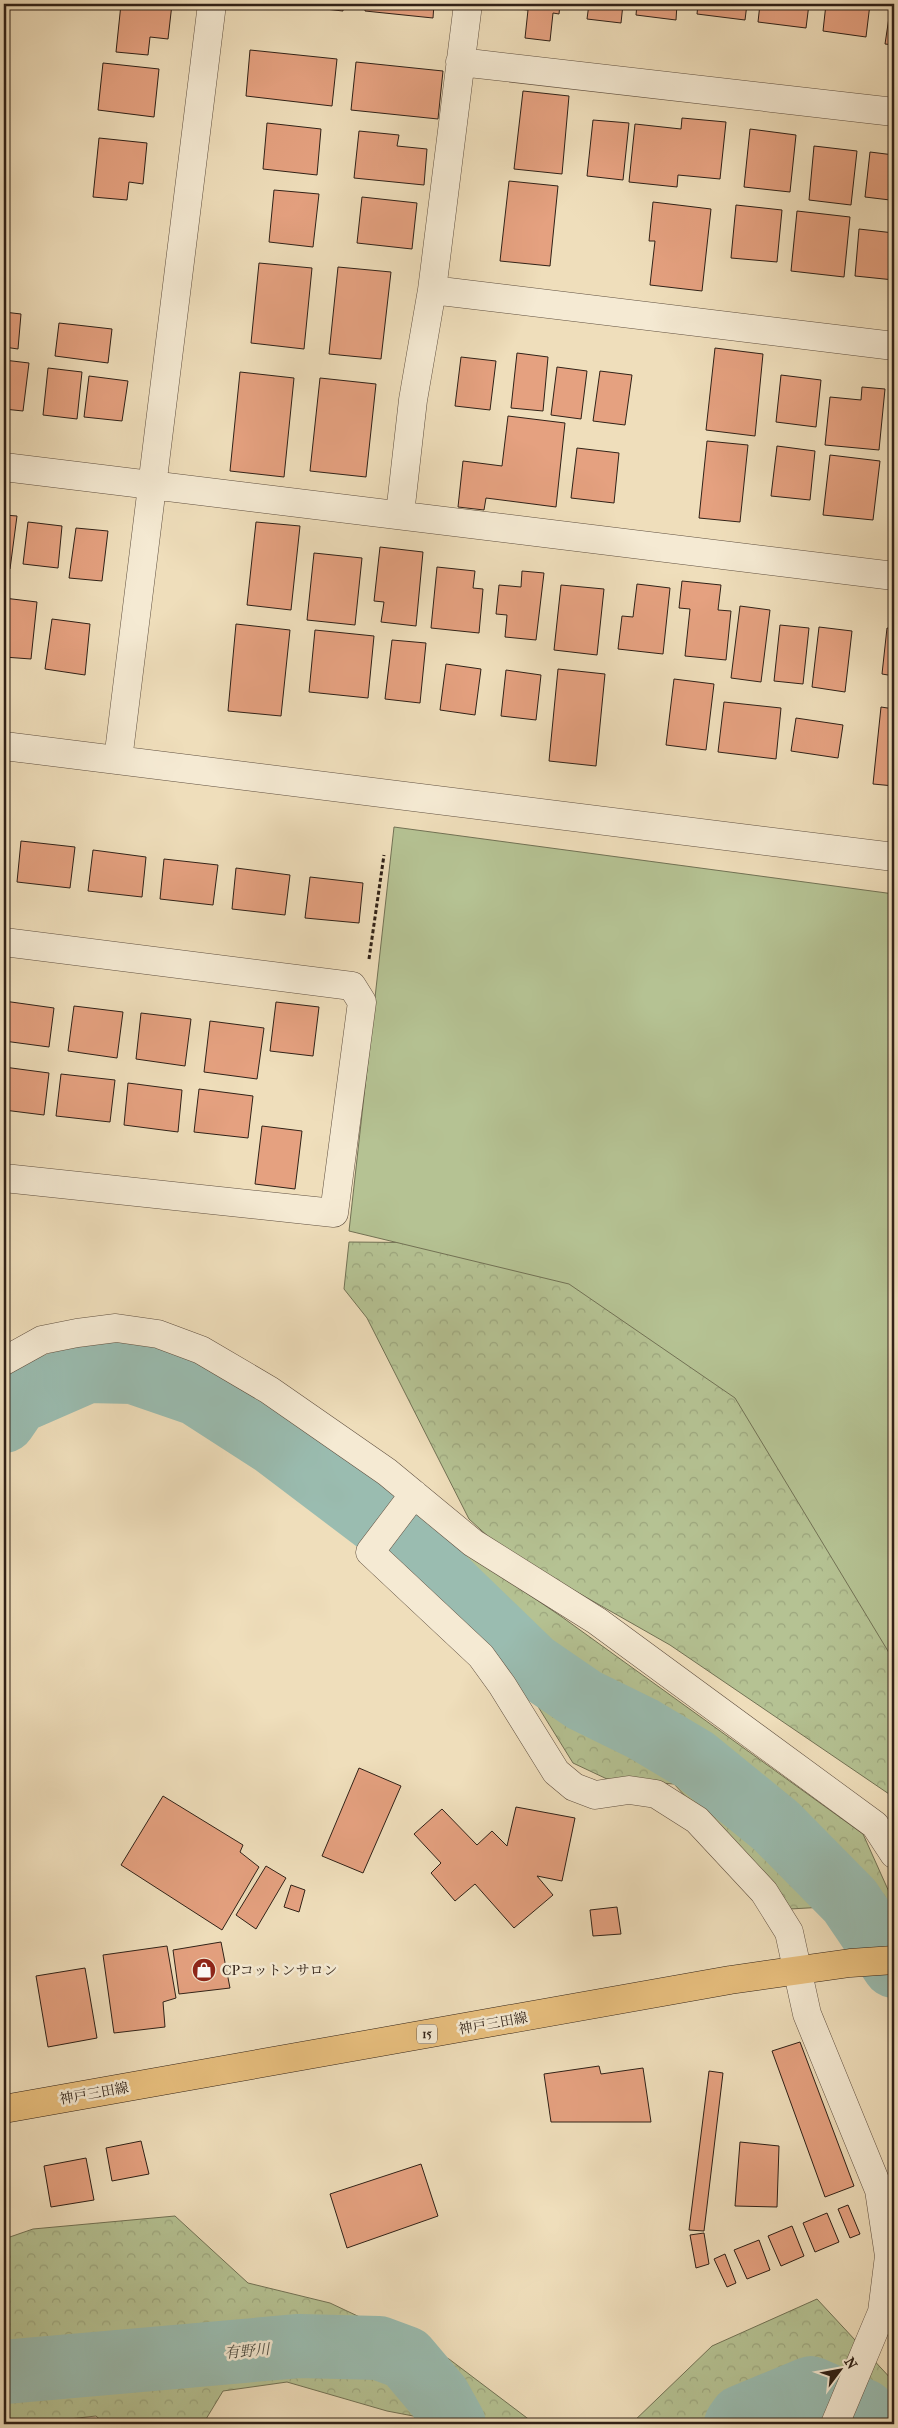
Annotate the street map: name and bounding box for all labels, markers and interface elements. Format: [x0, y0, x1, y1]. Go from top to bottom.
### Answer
shop icon: CPコットンサロン [191, 1957, 217, 1983]
place label: CPコットンサロン [222, 1962, 338, 1979]
street label: 神戸三田線 [457, 2009, 529, 2038]
road number: 15 [417, 2025, 437, 2044]
street label: 神戸三田線 [58, 2079, 130, 2108]
water label: 有野川 [224, 2340, 272, 2362]
north arrow [816, 2346, 866, 2396]
text: N [841, 2354, 861, 2373]

